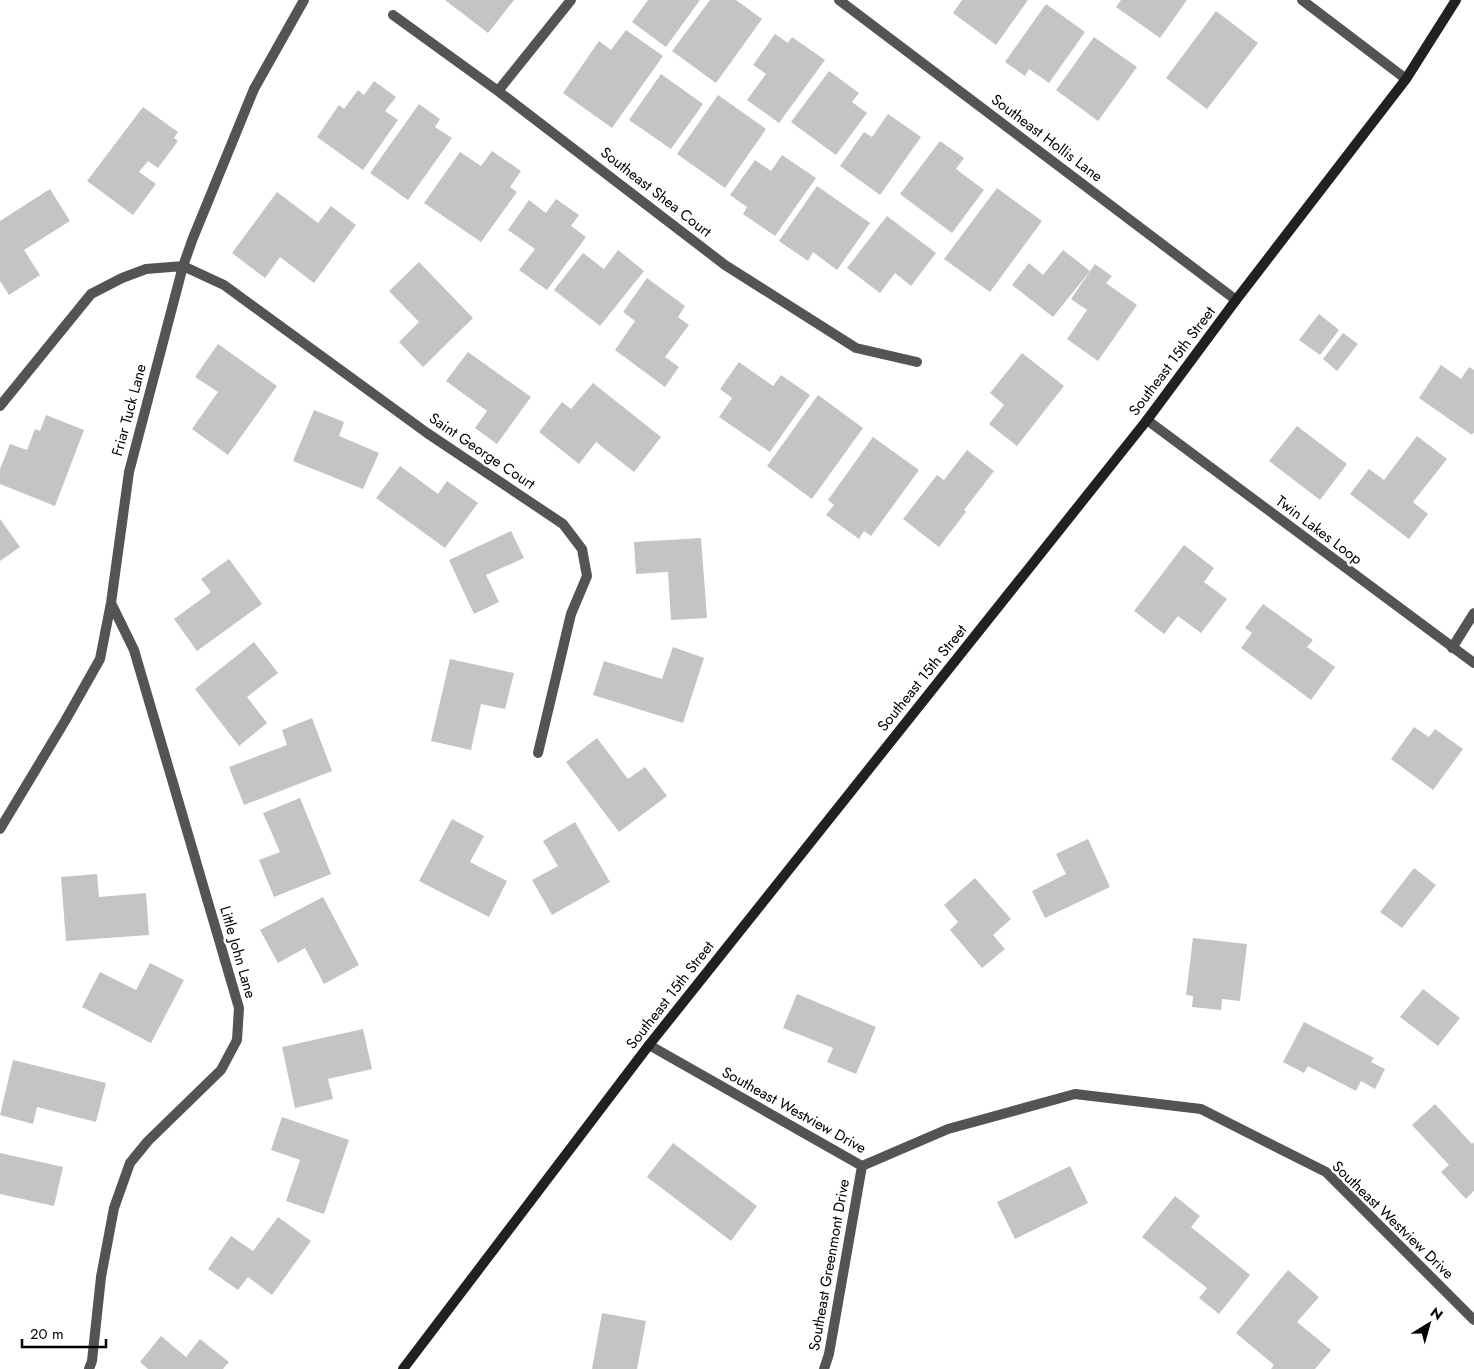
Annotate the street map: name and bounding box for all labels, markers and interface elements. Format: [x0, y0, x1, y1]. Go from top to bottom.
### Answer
street label: Southeast Hollis Lane [987, 89, 1108, 187]
street label: Southeast Shea Court [596, 142, 716, 243]
street label: Southeast 15th Street [1124, 301, 1221, 420]
street label: Friar Tuck Lane [106, 361, 152, 459]
street label: Saint George Court [425, 407, 540, 495]
street label: Twin Lakes Loop [1271, 490, 1367, 570]
street label: Southeast 15th Street [872, 620, 972, 736]
street label: Little John Lane [214, 903, 262, 1001]
street label: Southeast 15th Street [621, 936, 719, 1054]
street label: Southeast Westview Drive [718, 1061, 870, 1159]
street label: Southeast Westview Drive [1327, 1156, 1459, 1284]
street label: Southeast Greenmont Drive [803, 1177, 855, 1353]
north arrow [1404, 1299, 1454, 1349]
text: N [1426, 1302, 1447, 1325]
scale bar [22, 1316, 106, 1348]
text: 20 m [30, 1323, 64, 1345]

